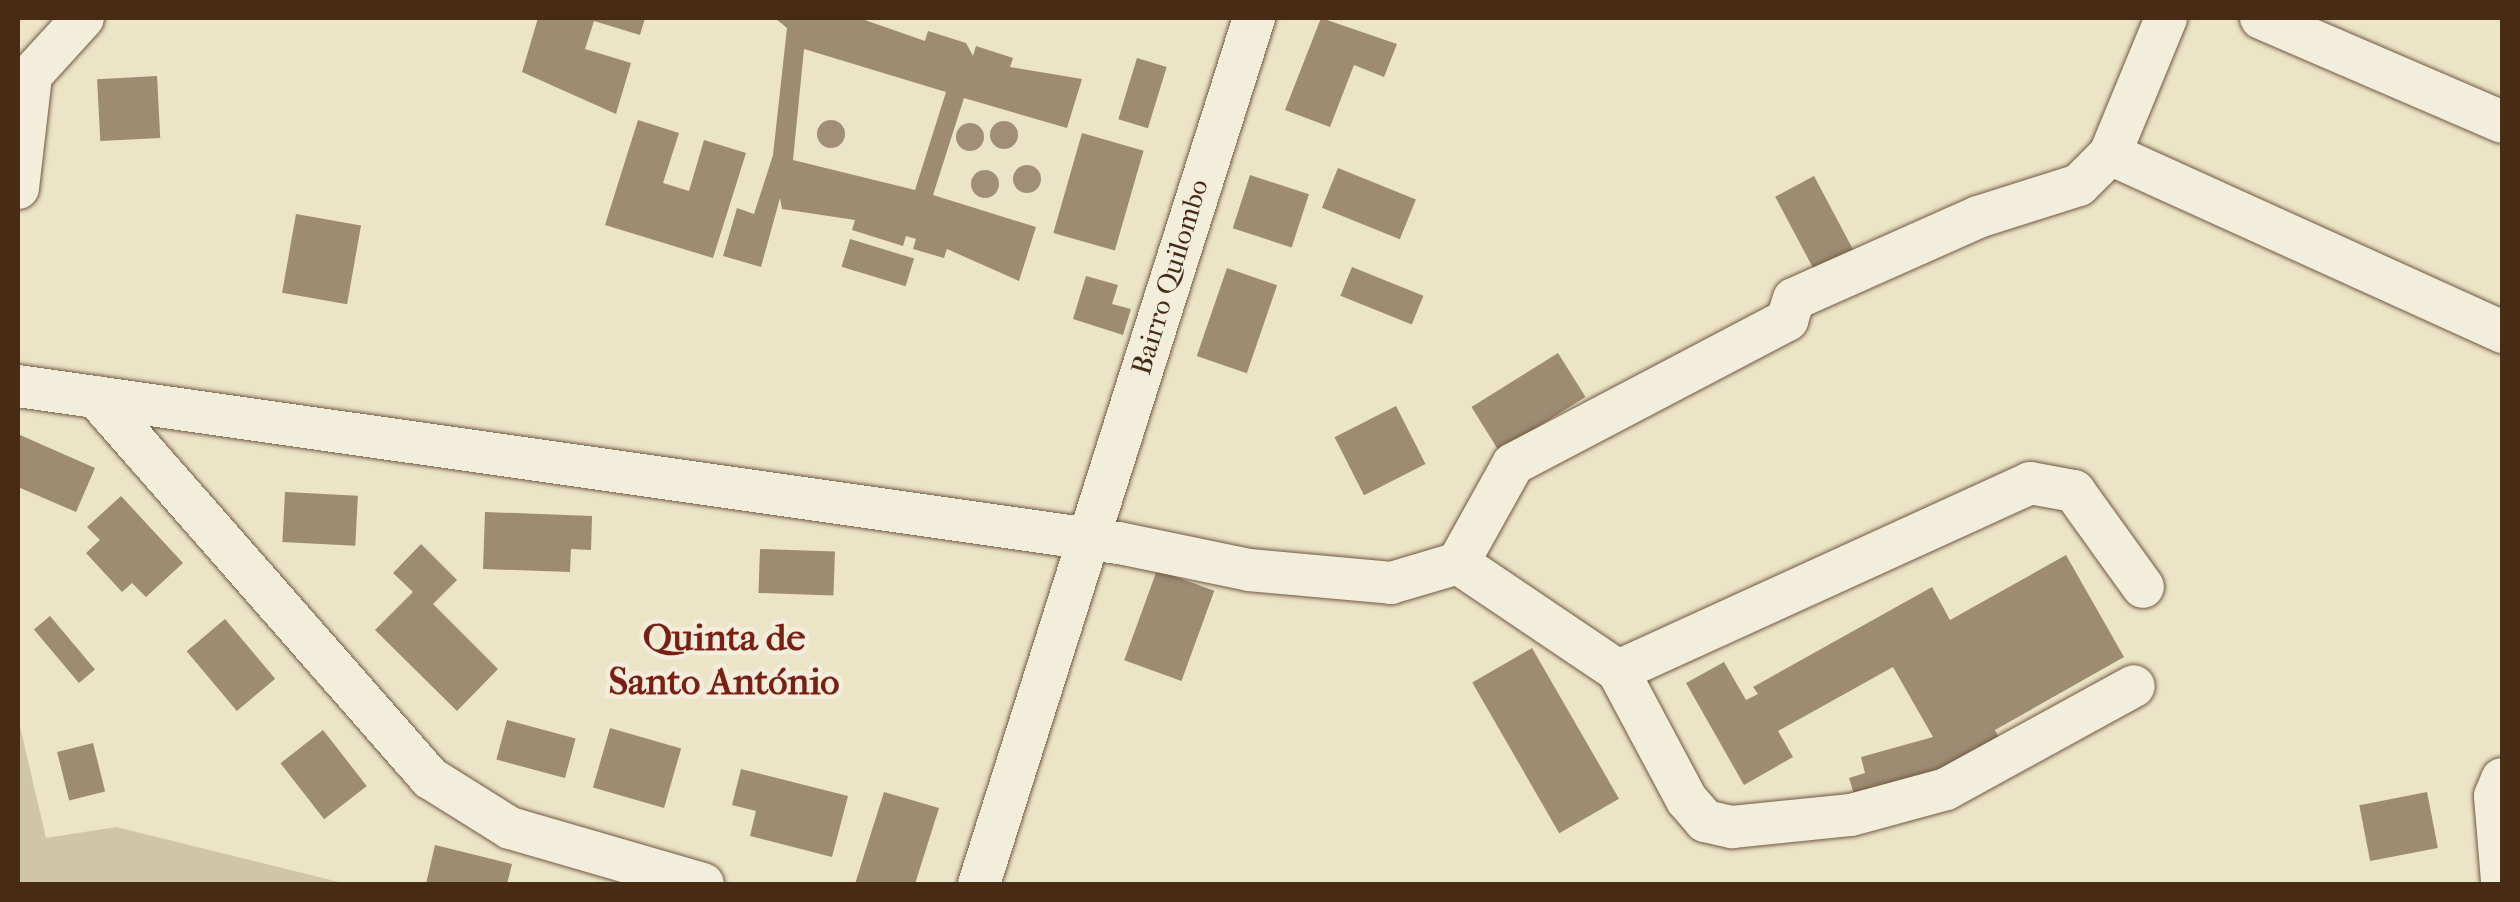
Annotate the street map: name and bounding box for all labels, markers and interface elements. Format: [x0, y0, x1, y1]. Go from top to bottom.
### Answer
street label: Bairro Quilombo [1124, 175, 1216, 379]
district label: Quinta de Santo António [608, 615, 840, 704]

